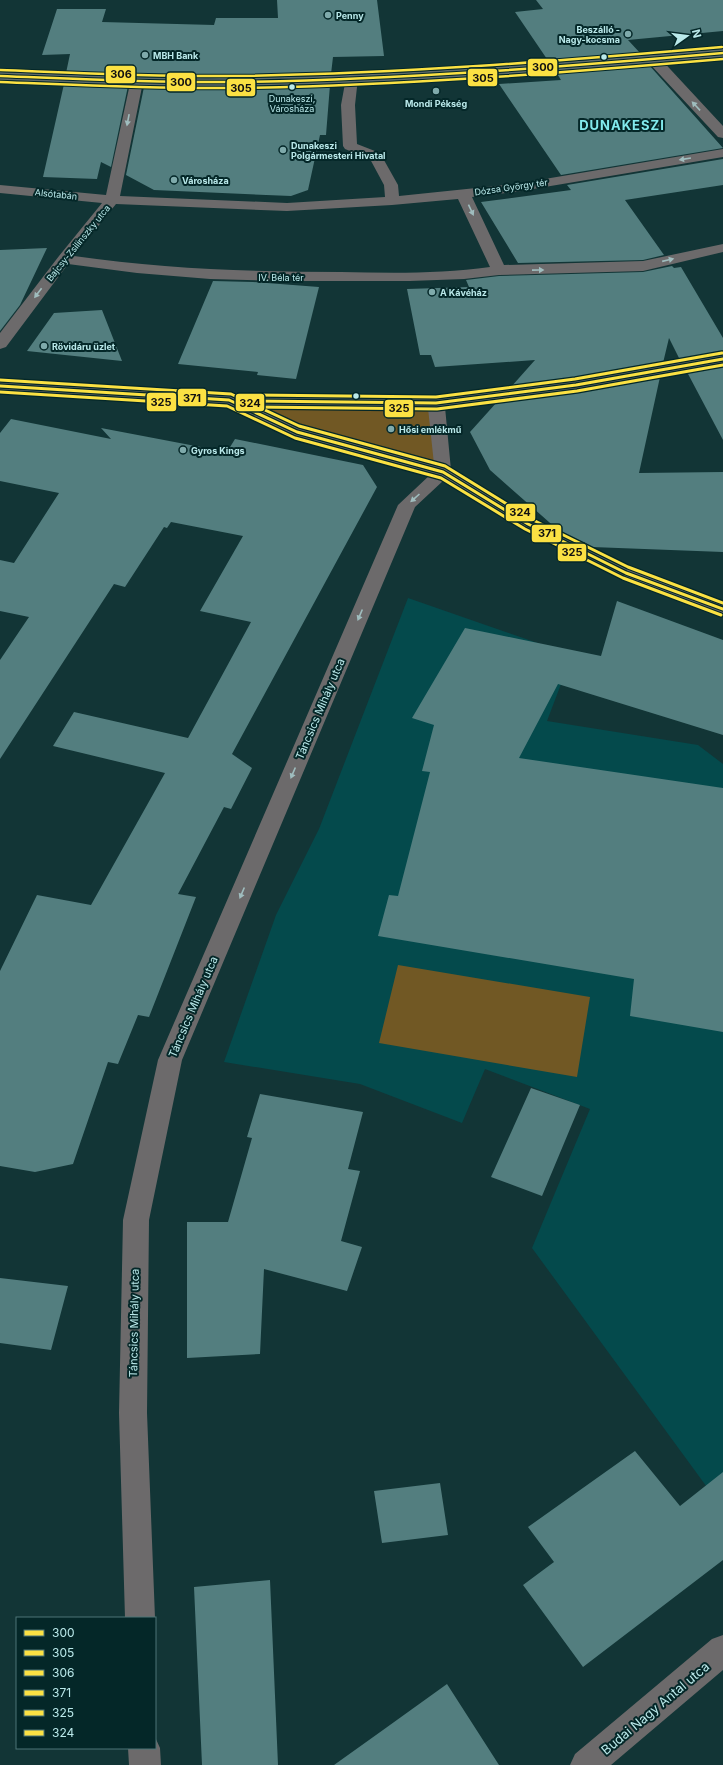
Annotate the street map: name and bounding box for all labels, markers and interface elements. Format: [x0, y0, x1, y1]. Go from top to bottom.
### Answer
marker: Penny [323, 10, 333, 20]
place label: Penny [336, 10, 364, 21]
north arrow [667, 16, 707, 56]
place label: Beszálló - Nagy-kocsma [559, 24, 620, 45]
text: N [689, 28, 705, 39]
marker: Beszálló - Nagy-kocsma [623, 29, 633, 39]
marker: MBH Bank [140, 50, 150, 60]
place label: MBH Bank [153, 50, 199, 61]
unlabelled marker [599, 52, 609, 62]
line badge: 300 [527, 58, 558, 77]
text: 300 [532, 60, 554, 74]
line badge: 306 [105, 65, 136, 84]
text: 306 [110, 67, 132, 81]
line badge: 305 [467, 68, 498, 87]
text: 305 [472, 71, 494, 85]
line badge: 300 [166, 72, 196, 92]
text: 300 [170, 75, 192, 89]
line badge: 305 [226, 78, 256, 97]
text: 305 [230, 81, 252, 95]
marker: Dunakeszi, Városháza [287, 82, 297, 92]
marker: Mondi Pékség [431, 86, 441, 96]
place label: Dunakeszi, Városháza [269, 93, 315, 114]
place label: Mondi Pékség [405, 98, 467, 109]
one-way arrow [692, 101, 701, 111]
one-way arrow [125, 114, 131, 126]
district label: DUNAKESZI [579, 117, 665, 133]
place label: Dunakeszi Polgármesteri Hivatal [291, 140, 386, 161]
marker: Dunakeszi Polgármesteri Hivatal [278, 145, 288, 155]
one-way arrow [678, 156, 691, 162]
marker: Városháza [169, 175, 179, 185]
place label: Városháza [182, 175, 229, 186]
street label: Dózsa György tér [474, 176, 549, 198]
street label: Alsótabán [34, 186, 78, 202]
street label: Bajcsy-Zsilinszky utca [44, 203, 112, 283]
one-way arrow [468, 205, 474, 216]
one-way arrow [662, 257, 674, 263]
one-way arrow [532, 267, 545, 273]
street label: IV. Béla tér [258, 272, 304, 283]
one-way arrow [34, 287, 43, 298]
marker: A Kávéház [427, 287, 437, 297]
place label: A Kávéház [440, 287, 487, 298]
marker: Rövidáru üzlet [39, 341, 49, 351]
place label: Rövidáru üzlet [52, 341, 116, 352]
line badge: 371 [177, 388, 207, 407]
text: 371 [183, 391, 201, 405]
unlabelled marker [351, 391, 361, 401]
line badge: 325 [146, 392, 177, 412]
line badge: 324 [235, 393, 265, 412]
text: 325 [150, 395, 172, 409]
text: 324 [239, 396, 261, 410]
line badge: 325 [384, 399, 414, 418]
text: 325 [388, 401, 410, 415]
marker: Hősi emlékmű [386, 424, 396, 434]
place label: Hősi emlékmű [399, 424, 462, 435]
marker: Gyros Kings [178, 445, 188, 455]
place label: Gyros Kings [191, 445, 245, 456]
one-way arrow [410, 493, 420, 503]
line badge: 324 [505, 503, 536, 522]
text: 324 [509, 505, 531, 519]
line badge: 371 [531, 524, 562, 543]
text: 371 [538, 526, 556, 540]
line badge: 325 [557, 543, 587, 562]
text: 325 [561, 545, 583, 559]
one-way arrow [357, 610, 363, 621]
street label: Táncsics Mihály utca [292, 656, 348, 762]
one-way arrow [289, 768, 295, 780]
one-way arrow [238, 887, 245, 899]
street label: Táncsics Mihály utca [165, 954, 221, 1060]
street label: Táncsics Mihály utca [126, 1269, 142, 1377]
legend [16, 1617, 156, 1749]
text: 300 [52, 1625, 75, 1640]
text: 305 [52, 1645, 74, 1660]
street label: Budai Nagy Antal utca [598, 1658, 712, 1758]
text: 306 [52, 1665, 74, 1680]
text: 371 [52, 1685, 71, 1700]
text: 325 [52, 1705, 74, 1720]
text: 324 [52, 1725, 75, 1740]

